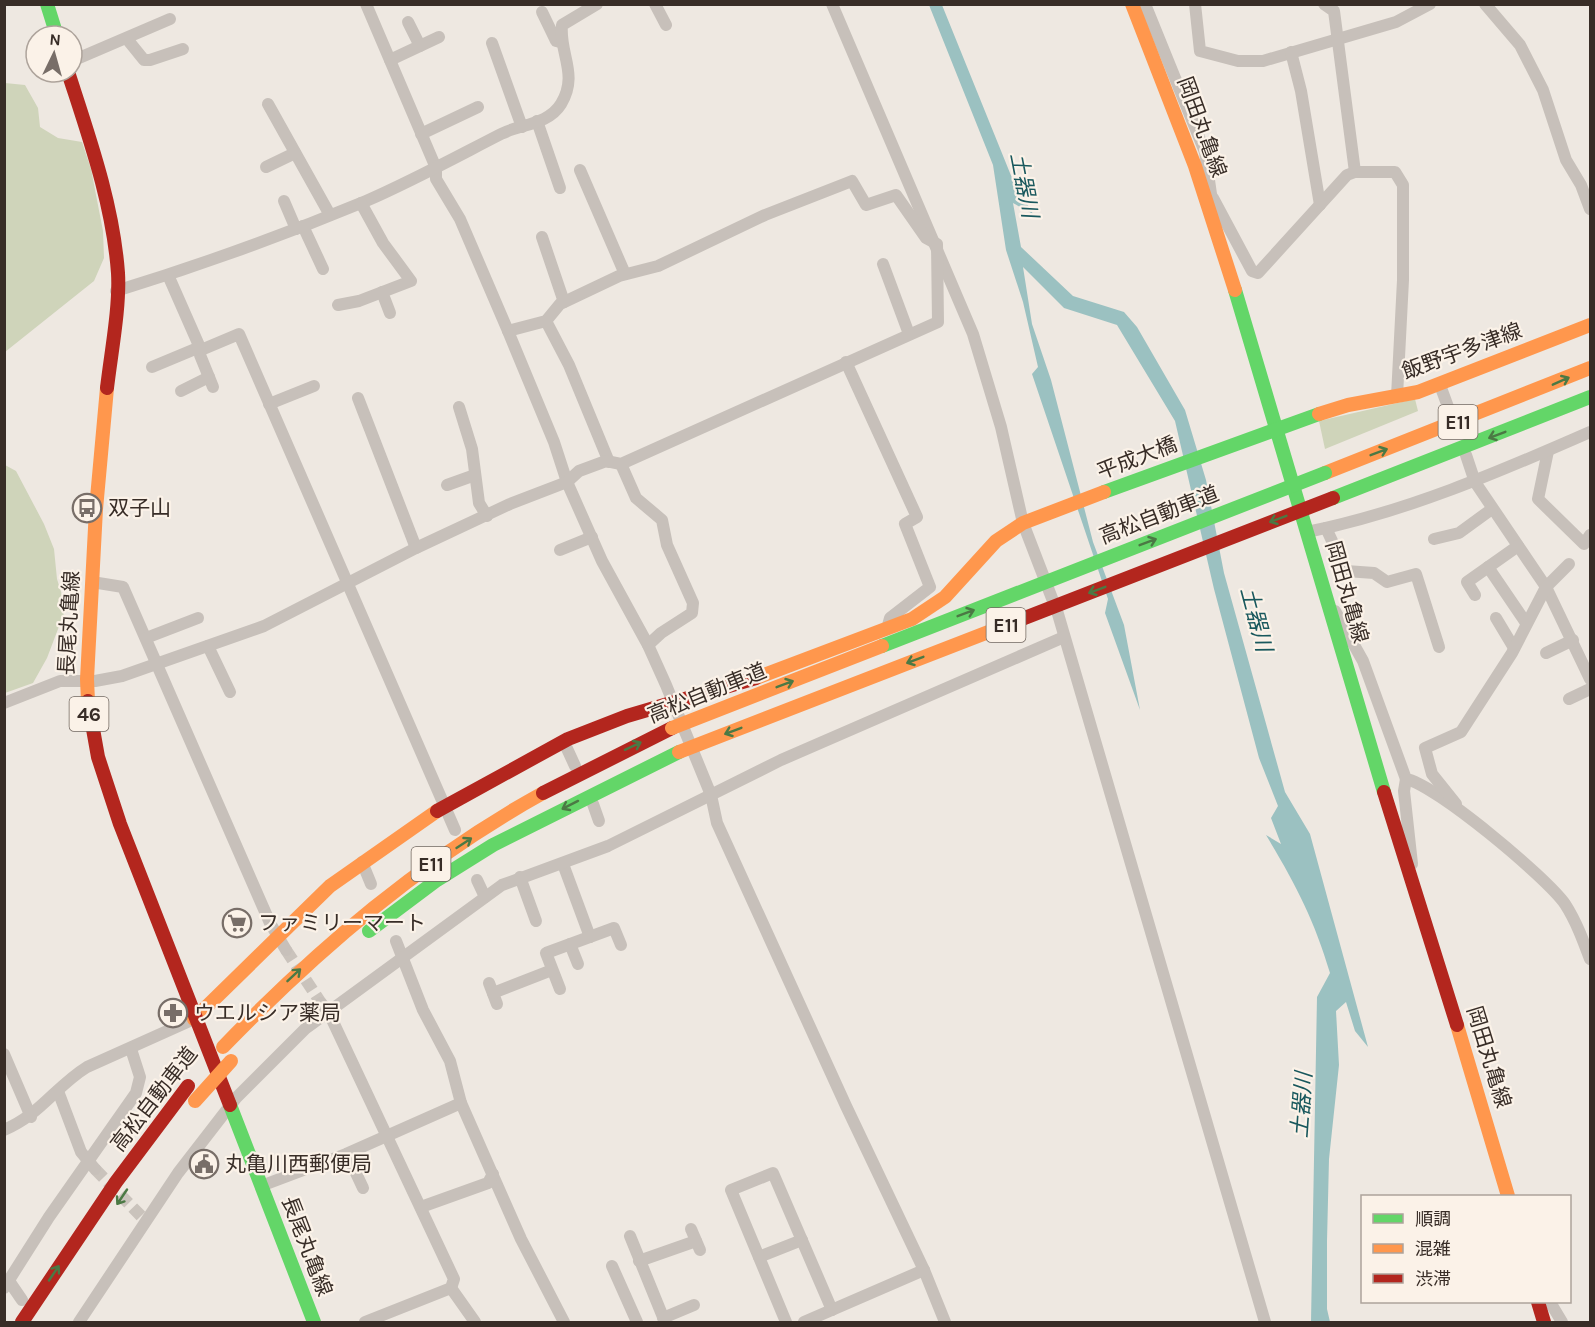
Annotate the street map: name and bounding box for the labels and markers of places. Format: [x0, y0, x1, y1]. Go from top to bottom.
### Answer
bus stop icon: 双子山 [71, 492, 103, 524]
place label: 双子山 [108, 496, 171, 520]
supermarket icon: ファミリーマート [221, 907, 253, 939]
place label: ファミリーマート [258, 911, 426, 935]
pharmacy icon: ウエルシア薬局 [157, 997, 189, 1029]
place label: ウエルシア薬局 [194, 1001, 341, 1025]
public building icon: 丸亀川西郵便局 [188, 1148, 220, 1180]
place label: 丸亀川西郵便局 [225, 1152, 372, 1176]

